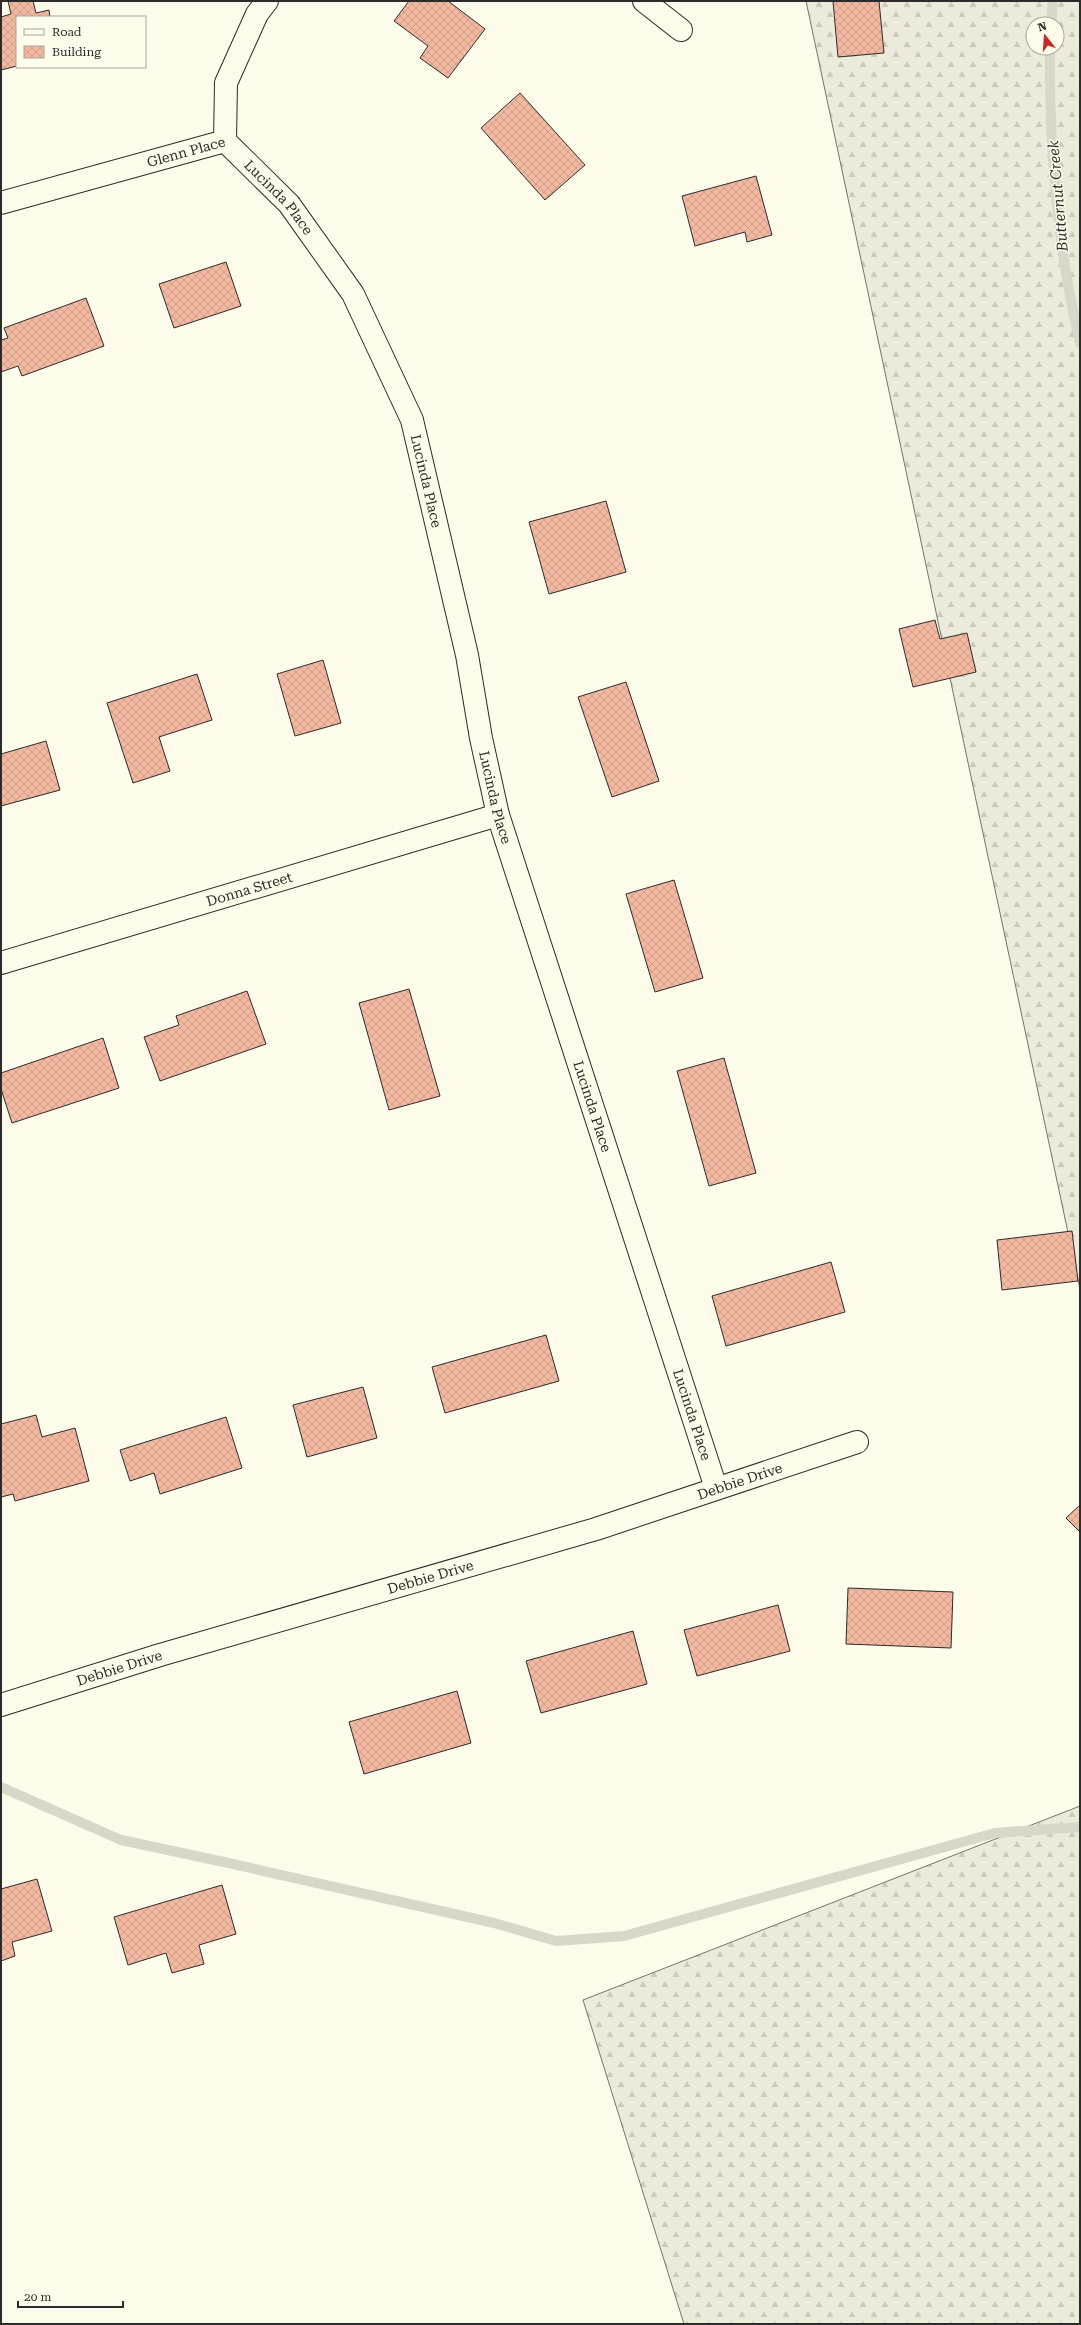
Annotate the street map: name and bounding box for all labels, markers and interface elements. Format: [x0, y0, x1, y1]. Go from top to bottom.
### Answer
legend [16, 16, 146, 68]
north arrow [1025, 16, 1065, 56]
text: N [1036, 19, 1049, 34]
text: Road [52, 25, 82, 39]
text: Building [52, 45, 101, 59]
street label: Glenn Place [145, 133, 227, 170]
water label: Butternut Creek [1044, 139, 1072, 254]
street label: Lucinda Place [241, 157, 316, 238]
street label: Lucinda Place [408, 433, 445, 529]
street label: Lucinda Place [476, 750, 515, 846]
street label: Donna Street [204, 869, 294, 909]
street label: Lucinda Place [570, 1059, 615, 1154]
street label: Lucinda Place [670, 1367, 715, 1463]
street label: Debbie Drive [695, 1459, 785, 1503]
street label: Debbie Drive [385, 1557, 475, 1597]
street label: Debbie Drive [75, 1647, 164, 1689]
scale bar [18, 2283, 123, 2309]
text: 20 m [24, 2290, 51, 2304]

